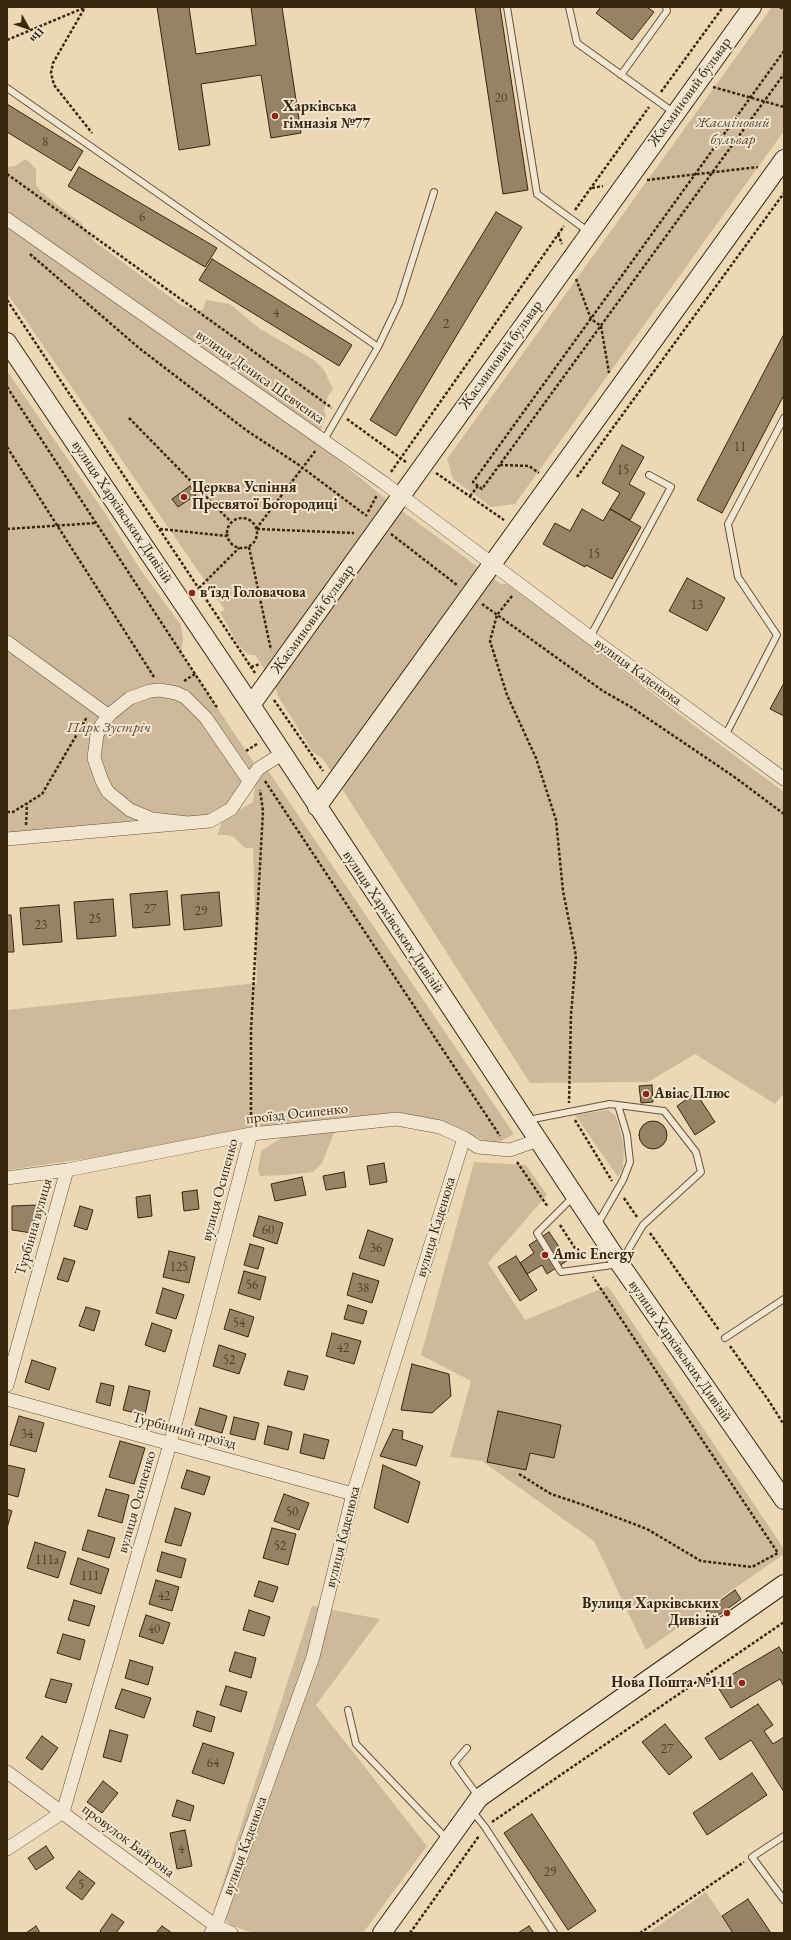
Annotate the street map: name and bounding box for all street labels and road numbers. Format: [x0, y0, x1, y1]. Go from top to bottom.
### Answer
street label: Жасминовий бульвар [644, 34, 736, 150]
street label: Жасминовий бульвар [455, 297, 547, 413]
street label: вулиця Дениса Шевченка [192, 326, 328, 428]
street label: вулиця Харківських Дивізій [67, 437, 177, 587]
street label: Жасминовий бульвар [267, 561, 359, 677]
street label: вулиця Каденюка [591, 634, 685, 710]
street label: вулиця Харківських Дивізій [338, 847, 448, 997]
street label: проїзд Осипенко [245, 1100, 349, 1128]
street label: вулиця Осипенко [198, 1137, 242, 1243]
street label: вулиця Каденюка [412, 1175, 460, 1279]
street label: Турбінна вулиця [12, 1176, 56, 1278]
street label: вулиця Харківських Дивізій [624, 1277, 736, 1425]
street label: Турбінний проїзд [130, 1408, 238, 1454]
street label: вулиця Осипенко [114, 1449, 160, 1555]
street label: вулиця Каденюка [322, 1484, 364, 1590]
street label: вулиця Каденюка [219, 1794, 271, 1898]
street label: провулок Байрона [78, 1800, 178, 1882]

